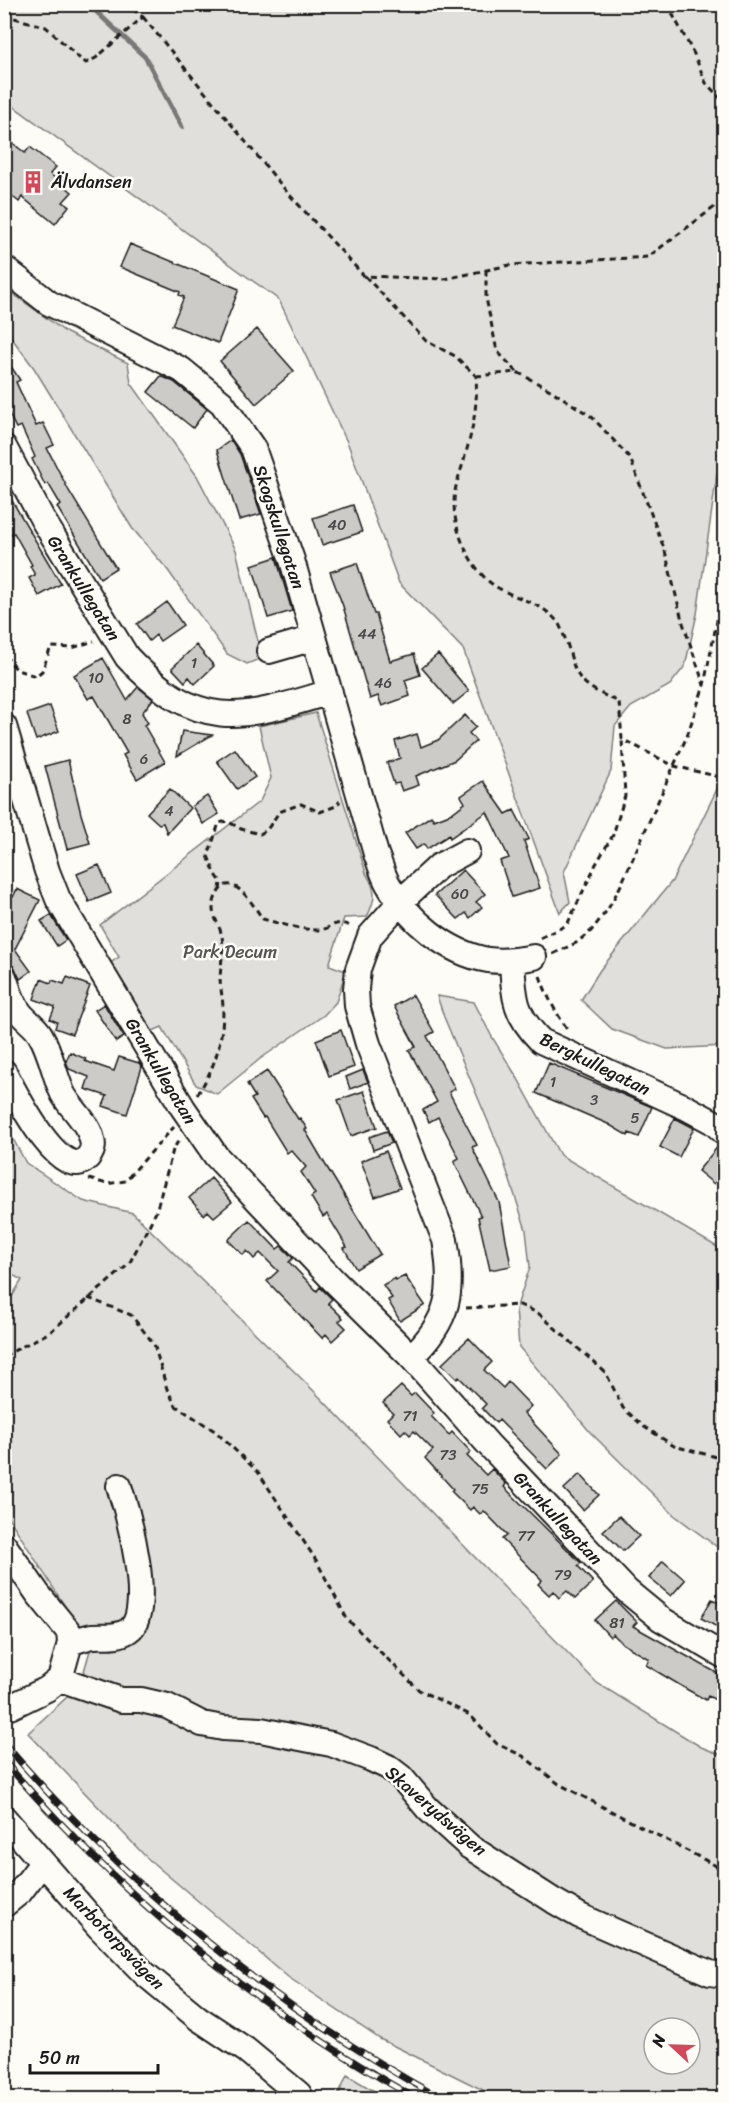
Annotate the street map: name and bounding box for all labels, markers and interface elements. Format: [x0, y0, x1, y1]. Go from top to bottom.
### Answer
place label: Älvdansen [50, 166, 132, 198]
building icon: Älvdansen [20, 169, 46, 195]
street label: Skogskullegatan [244, 461, 314, 594]
house number: 40 [328, 512, 346, 538]
street label: Grankullegatan [39, 529, 130, 648]
house number: 44 [358, 621, 376, 647]
house number: 1 [191, 650, 197, 676]
house number: 10 [88, 665, 104, 691]
house number: 46 [374, 670, 392, 696]
house number: 8 [122, 706, 132, 732]
house number: 6 [140, 746, 148, 772]
house number: 4 [164, 798, 174, 824]
house number: 60 [451, 881, 469, 907]
park label: Park Decum [183, 936, 277, 968]
street label: Grankullegatan [116, 1011, 206, 1131]
street label: Bergkullegatan [534, 1023, 656, 1105]
house number: 1 [550, 1069, 556, 1095]
house number: 3 [590, 1087, 598, 1113]
house number: 5 [630, 1105, 640, 1131]
house number: 71 [402, 1403, 418, 1429]
house number: 73 [440, 1442, 456, 1468]
street label: Grankullegatan [505, 1463, 611, 1573]
house number: 75 [471, 1476, 489, 1502]
house number: 77 [517, 1523, 536, 1549]
house number: 79 [554, 1562, 572, 1588]
house number: 81 [609, 1610, 625, 1636]
street label: Skaverydsvägen [378, 1757, 494, 1865]
street label: Marbotorpsvägen [55, 1878, 173, 1998]
north arrow [642, 2016, 702, 2076]
text: N [643, 2029, 674, 2052]
scale bar [30, 2037, 158, 2075]
text: 50 m [39, 2042, 80, 2074]

